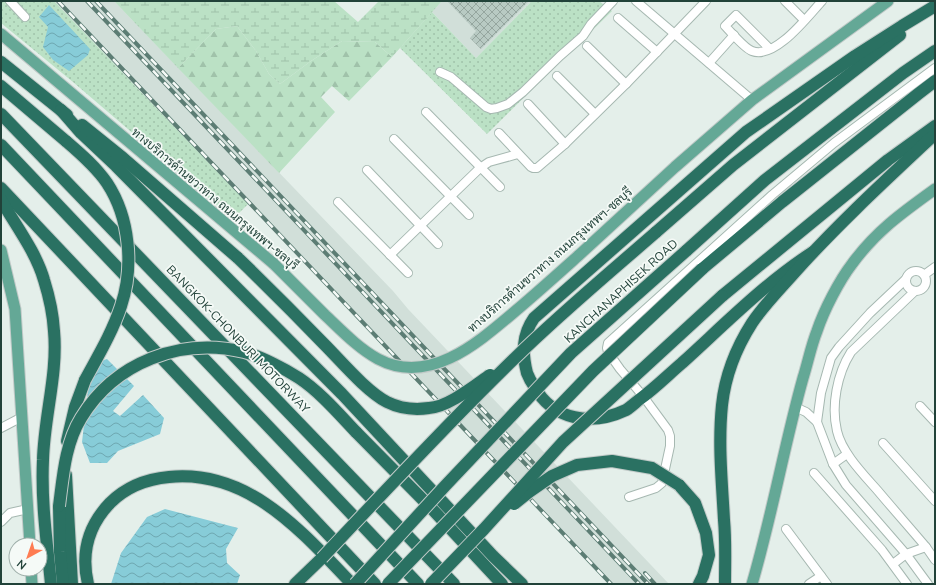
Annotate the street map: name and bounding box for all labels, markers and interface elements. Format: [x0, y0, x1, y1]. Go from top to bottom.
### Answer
street label: ทางบริการด้านขวาทาง ถนนกรุงเทพฯ-ชลบุรี [128, 124, 302, 275]
street label: ทางบริการด้านขวาทาง ถนนกรุงเทพฯ-ชลบุรี [464, 184, 637, 337]
street label: KANCHANAPHISEK ROAD [561, 236, 681, 346]
street label: BANGKOK-CHONBURI MOTORWAY [163, 262, 314, 417]
north arrow [8, 537, 48, 577]
text: N [14, 556, 30, 573]

